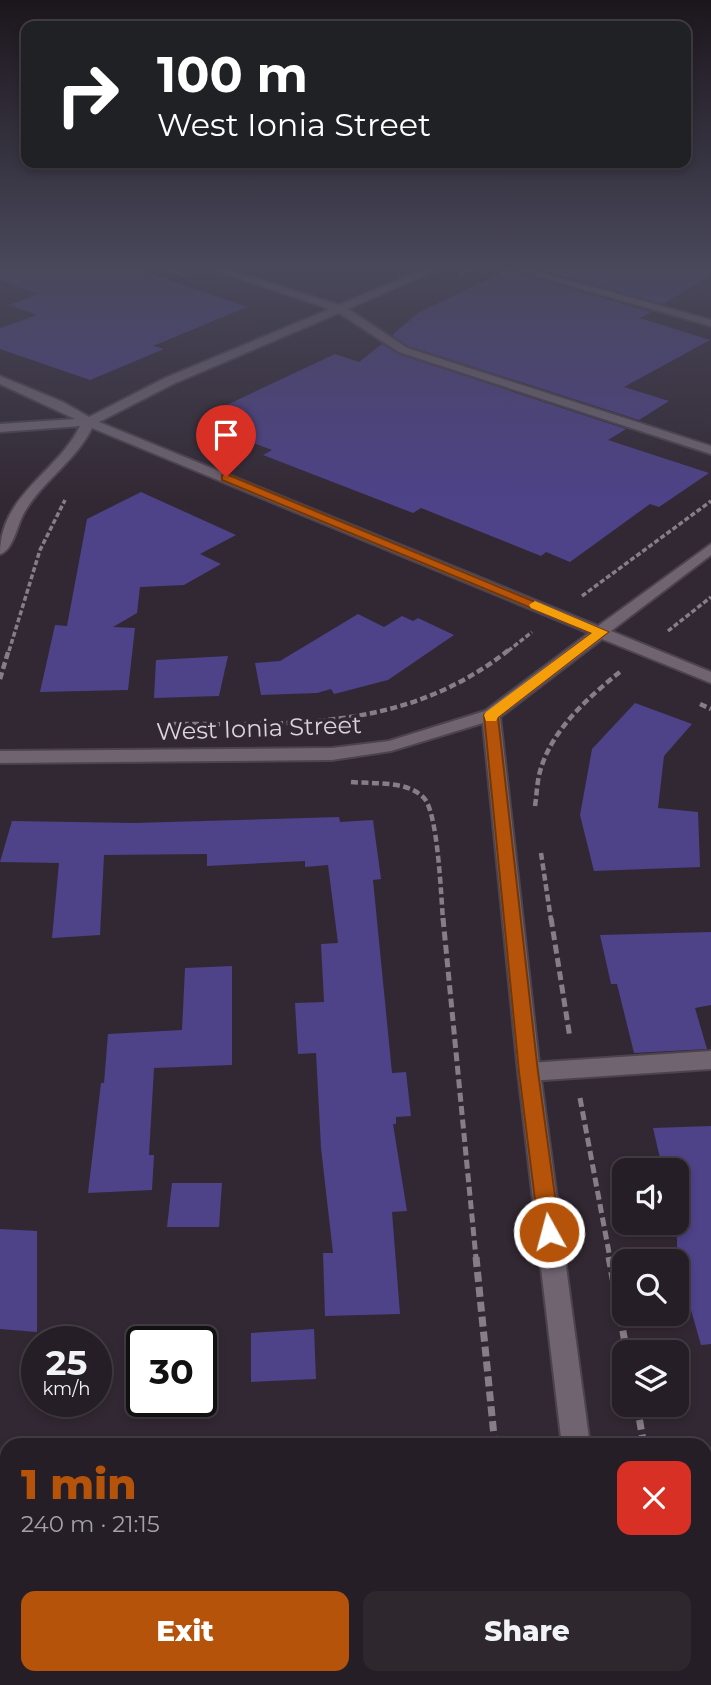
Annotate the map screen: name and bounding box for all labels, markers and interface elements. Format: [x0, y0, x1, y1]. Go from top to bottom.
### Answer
text: 100 m [157, 45, 308, 104]
icon: right [42, 49, 133, 140]
text: West Ionia Street [157, 105, 431, 144]
pin [196, 405, 256, 477]
icon: arrive [207, 416, 245, 454]
street label: West Ionia Street [156, 710, 362, 746]
map controls [612, 1158, 689, 1417]
button: sound [612, 1158, 689, 1235]
position arrow [512, 1195, 586, 1269]
button: search [612, 1249, 689, 1326]
speed limit sign: 30 [126, 1326, 217, 1417]
button: layers [612, 1340, 689, 1417]
text: 25 [46, 1341, 87, 1384]
text: km/h [42, 1378, 91, 1400]
text: 1 min [21, 1458, 137, 1510]
button: close [617, 1461, 691, 1535]
text: 240 m · 21:15 [21, 1510, 160, 1538]
button: Exit [21, 1591, 349, 1671]
button: Share [363, 1591, 691, 1671]

